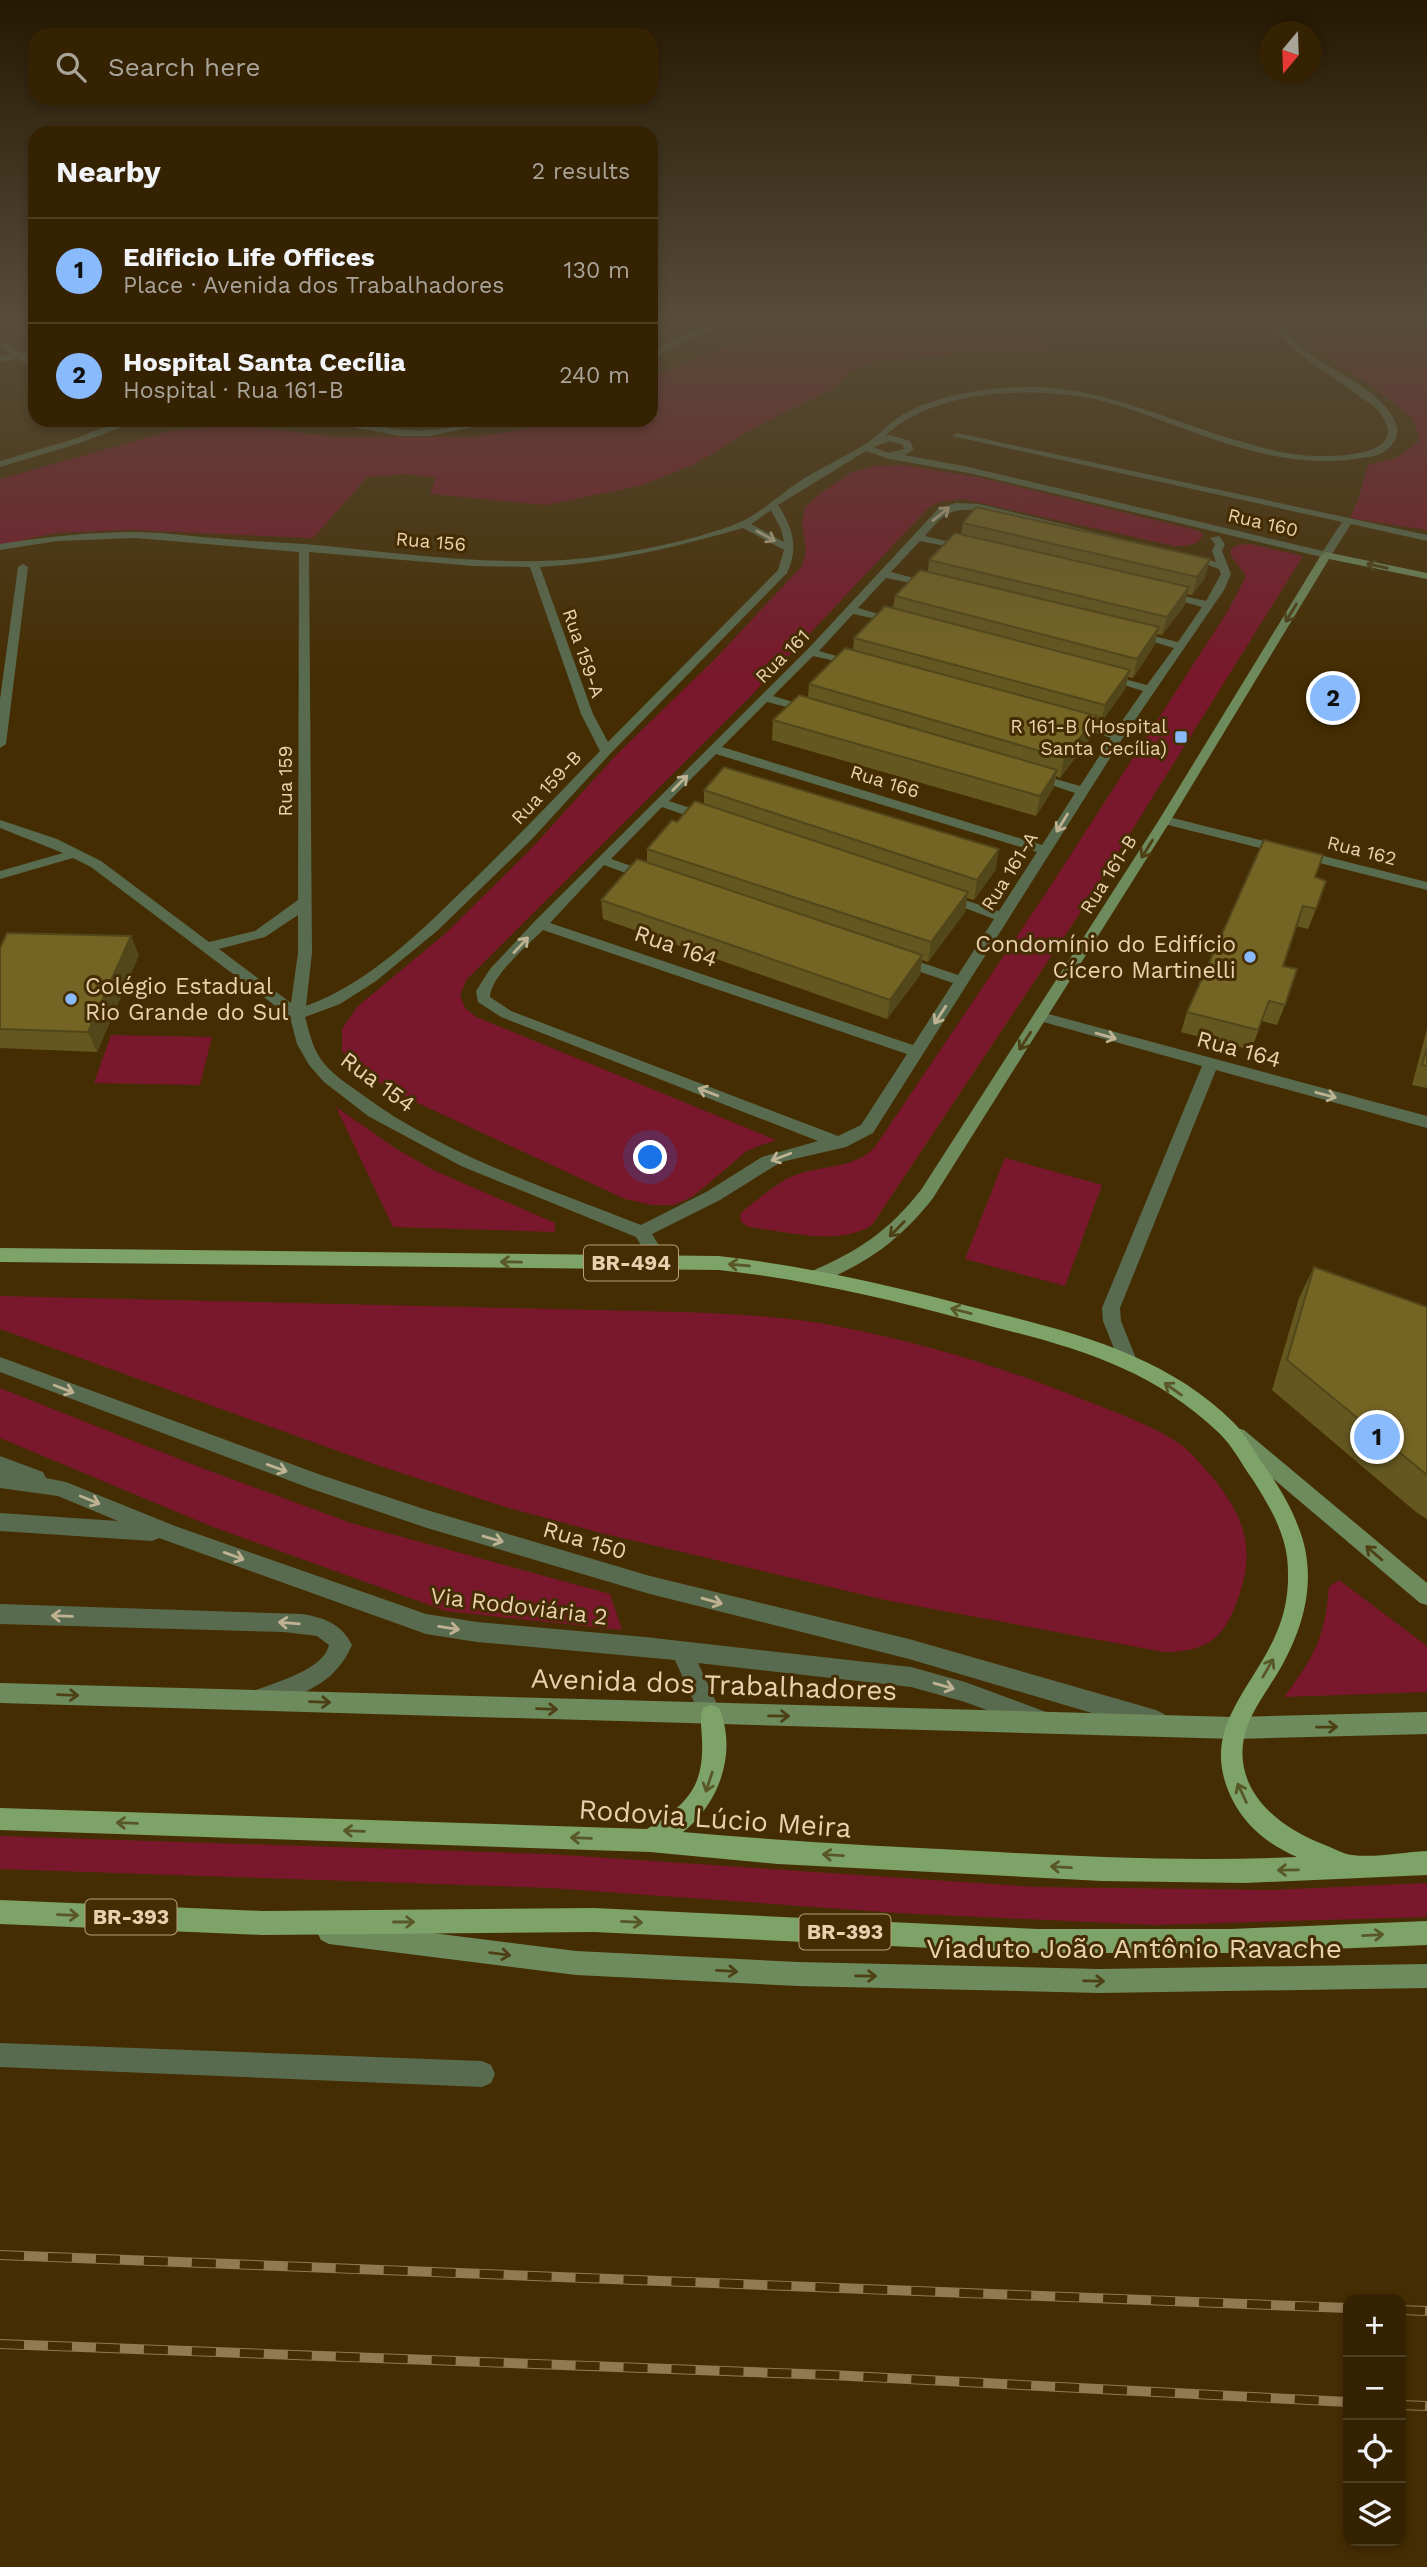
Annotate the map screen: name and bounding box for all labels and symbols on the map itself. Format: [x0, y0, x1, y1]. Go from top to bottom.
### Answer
north arrow [1259, 21, 1322, 84]
street label: Rua 160 [1226, 503, 1300, 542]
one-way arrow [931, 507, 949, 522]
street label: Rua 156 [395, 527, 467, 556]
one-way arrow [756, 529, 776, 543]
one-way arrow [1366, 558, 1389, 572]
one-way arrow [1284, 603, 1298, 623]
street label: Rua 159-A [558, 606, 610, 701]
street label: Rua 161 [751, 625, 814, 688]
pin: 2 [1310, 672, 1356, 724]
place label: R 161-B (Hospital Santa Cecília) [1010, 715, 1167, 760]
marker: R 161-B (Hospital Santa Cecília) [1173, 729, 1189, 745]
street label: Rua 159 [274, 746, 297, 816]
street label: Rua 159-B [506, 746, 586, 829]
street label: Rua 166 [847, 760, 922, 803]
one-way arrow [671, 774, 688, 791]
one-way arrow [1055, 812, 1069, 832]
street label: Rua 161-A [976, 827, 1043, 915]
street label: Rua 161-B [1075, 830, 1142, 918]
street label: Rua 162 [1325, 831, 1399, 870]
one-way arrow [1139, 839, 1154, 858]
street label: Rua 164 [631, 920, 721, 973]
place label: Condomínio do Edifício Cícero Martinelli [975, 931, 1236, 984]
one-way arrow [512, 937, 529, 954]
marker: Condomínio do Edifício Cícero Martinelli [1242, 949, 1258, 965]
place label: Colégio Estadual Rio Grande do Sul [85, 973, 288, 1026]
marker: Colégio Estadual Rio Grande do Sul [63, 991, 79, 1007]
one-way arrow [933, 1005, 947, 1024]
street label: Rua 164 [1194, 1025, 1284, 1074]
one-way arrow [1095, 1030, 1117, 1043]
one-way arrow [1018, 1031, 1032, 1051]
street label: Rua 154 [335, 1046, 420, 1118]
one-way arrow [698, 1085, 720, 1098]
one-way arrow [1315, 1090, 1337, 1103]
your location [633, 1140, 667, 1174]
one-way arrow [770, 1151, 792, 1164]
one-way arrow [889, 1220, 906, 1237]
road number: BR-494 [584, 1246, 678, 1280]
one-way arrow [500, 1255, 523, 1269]
one-way arrow [728, 1258, 750, 1271]
one-way arrow [950, 1304, 973, 1317]
one-way arrow [1164, 1381, 1183, 1396]
one-way arrow [52, 1383, 74, 1396]
pin: 1 [1354, 1411, 1400, 1463]
one-way arrow [266, 1462, 288, 1475]
one-way arrow [78, 1495, 100, 1508]
street label: Rua 150 [540, 1516, 630, 1565]
one-way arrow [482, 1533, 504, 1546]
one-way arrow [1366, 1545, 1384, 1561]
one-way arrow [222, 1551, 244, 1563]
street label: Via Rodoviária 2 [429, 1582, 609, 1631]
one-way arrow [700, 1595, 723, 1608]
one-way arrow [51, 1609, 74, 1622]
one-way arrow [279, 1616, 301, 1629]
one-way arrow [437, 1622, 460, 1635]
one-way arrow [1262, 1659, 1276, 1679]
street label: Avenida dos Trabalhadores [530, 1662, 898, 1707]
one-way arrow [933, 1680, 955, 1693]
one-way arrow [56, 1688, 79, 1701]
one-way arrow [308, 1695, 331, 1709]
one-way arrow [536, 1703, 559, 1716]
one-way arrow [768, 1710, 791, 1723]
one-way arrow [1315, 1720, 1338, 1734]
one-way arrow [701, 1771, 714, 1793]
one-way arrow [1235, 1783, 1248, 1804]
street label: Rodovia Lúcio Meira [577, 1793, 853, 1845]
one-way arrow [115, 1817, 138, 1830]
one-way arrow [343, 1824, 366, 1837]
one-way arrow [570, 1832, 593, 1845]
one-way arrow [822, 1849, 845, 1862]
one-way arrow [1049, 1860, 1072, 1873]
one-way arrow [1277, 1863, 1300, 1876]
road number: BR-393 [86, 1899, 176, 1934]
one-way arrow [56, 1908, 79, 1921]
road number: BR-393 [800, 1914, 890, 1950]
one-way arrow [393, 1915, 416, 1929]
one-way arrow [620, 1916, 643, 1929]
one-way arrow [1362, 1929, 1385, 1942]
street label: Viaduto João Antônio Ravache [926, 1932, 1342, 1965]
one-way arrow [489, 1947, 511, 1960]
one-way arrow [715, 1965, 738, 1978]
one-way arrow [855, 1969, 878, 1983]
one-way arrow [1082, 1974, 1105, 1988]

